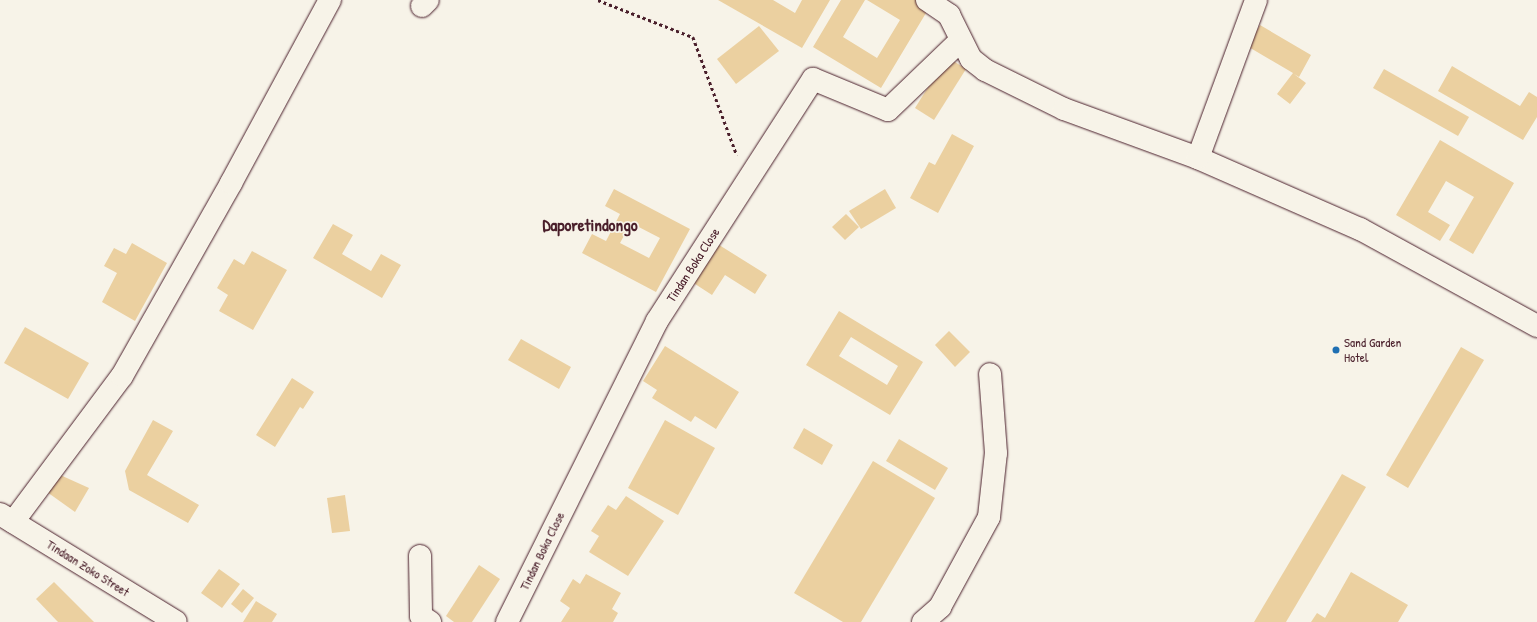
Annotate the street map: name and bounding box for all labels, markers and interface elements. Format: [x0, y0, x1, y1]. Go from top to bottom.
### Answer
district label: Daporetindongo [542, 215, 638, 235]
street label: Tindan Boka Close [663, 225, 723, 305]
place label: Sand Garden Hotel [1344, 335, 1401, 366]
marker: Sand Garden Hotel [1331, 345, 1341, 355]
street label: Tindan Boka Close [516, 509, 568, 593]
street label: Tindaan Zoko Street [44, 536, 132, 600]

